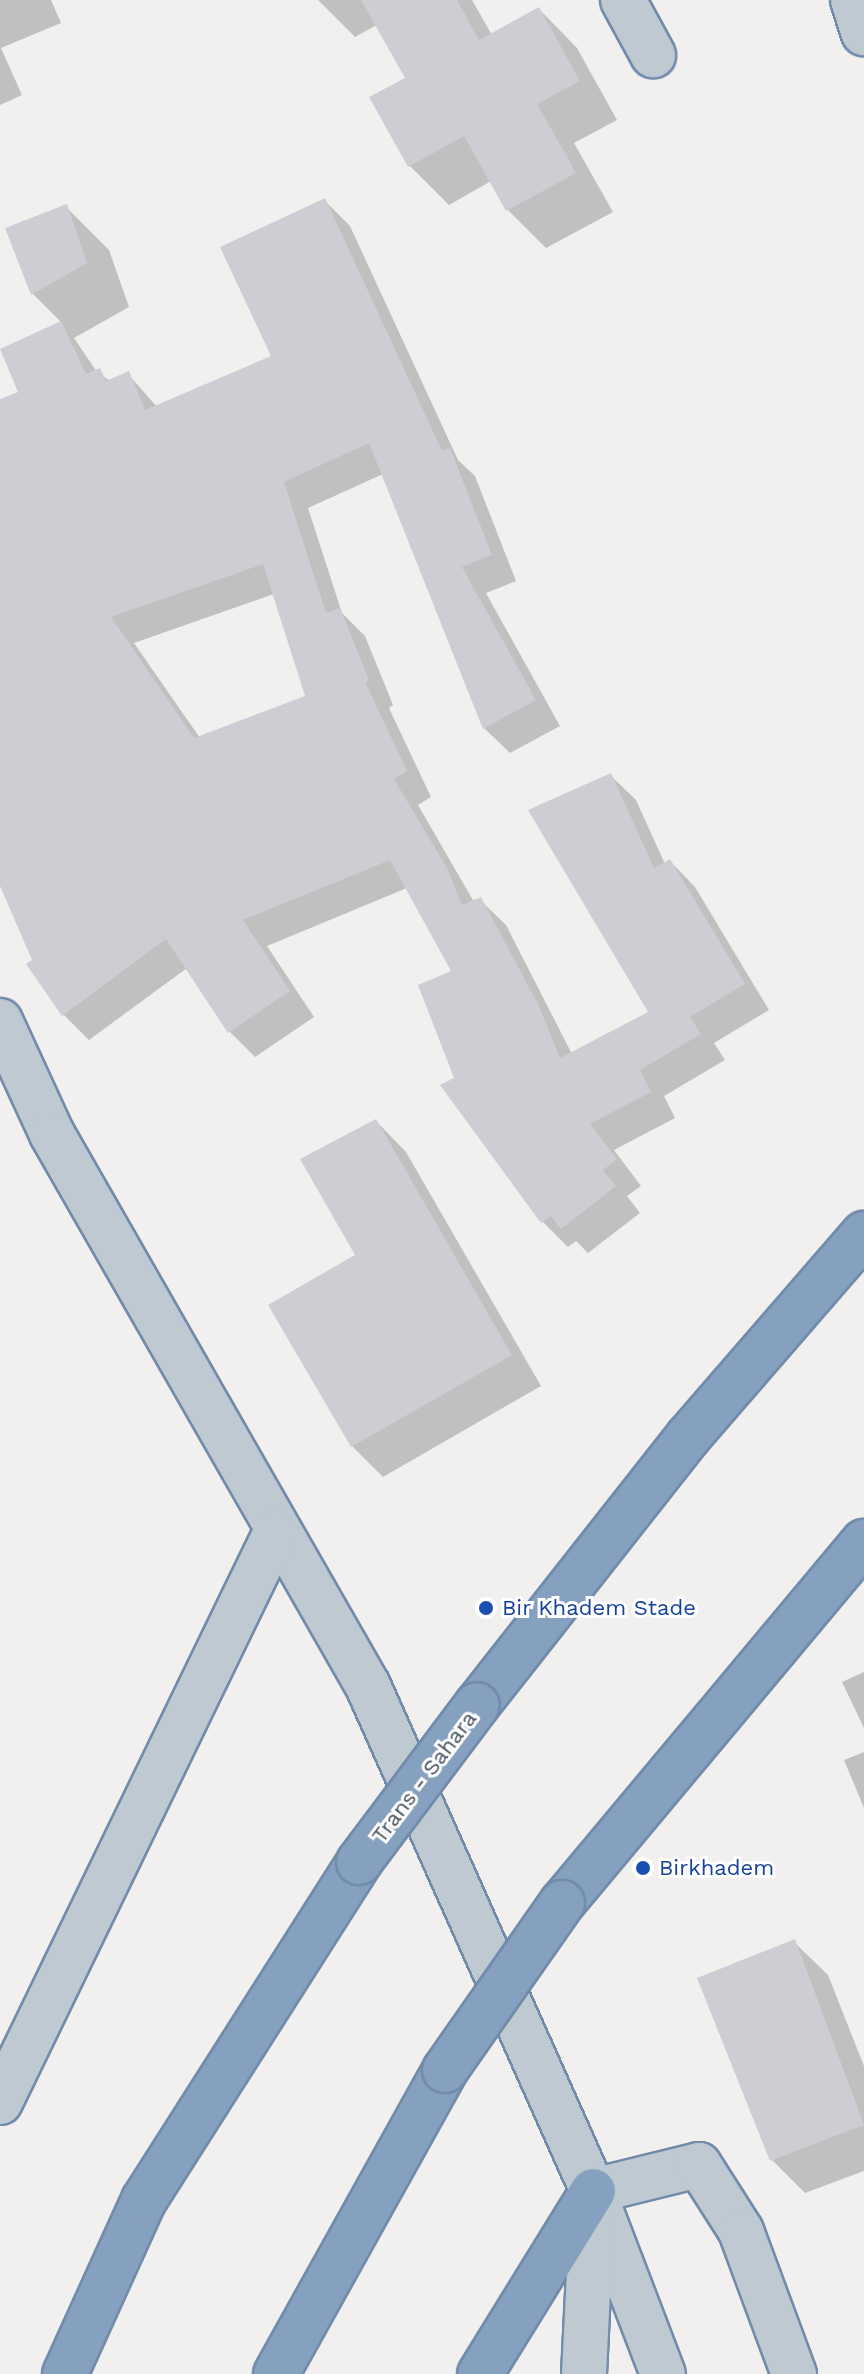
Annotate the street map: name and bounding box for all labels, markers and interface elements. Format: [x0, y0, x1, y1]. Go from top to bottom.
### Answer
place label: Bir Khadem Stade [502, 1595, 696, 1621]
marker: Bir Khadem Stade [477, 1599, 495, 1617]
street label: Trans - Sahara [366, 1706, 482, 1848]
place label: Birkhadem [659, 1855, 774, 1881]
marker: Birkhadem [634, 1859, 652, 1877]

